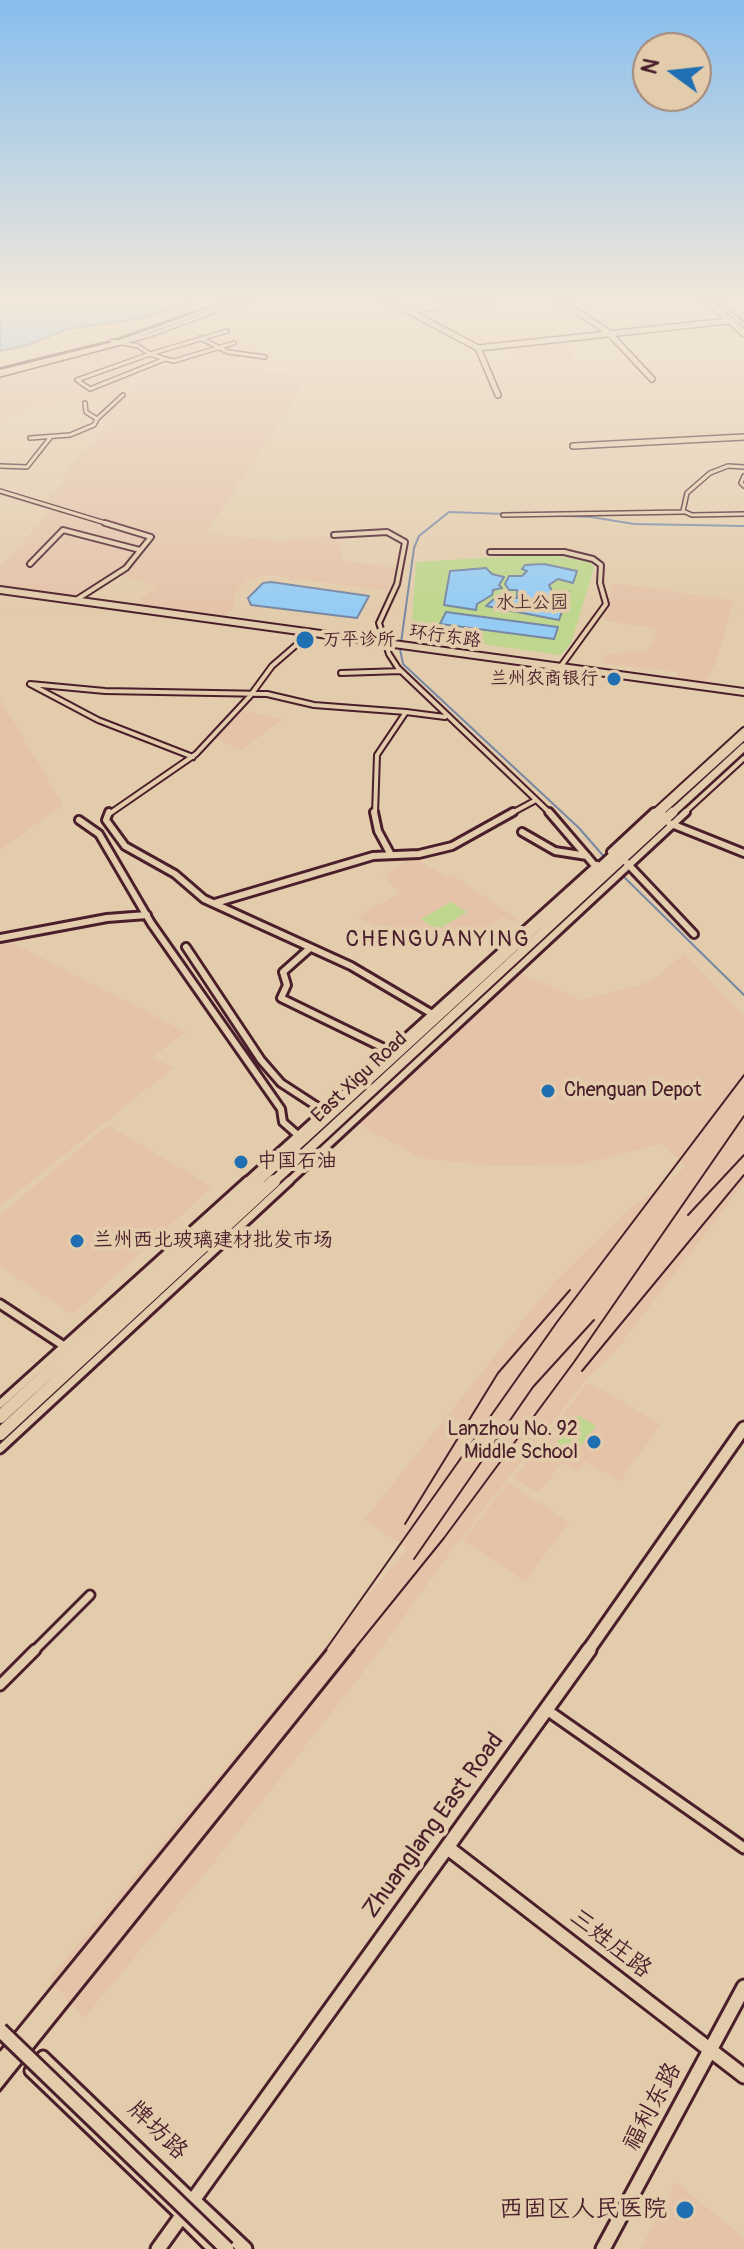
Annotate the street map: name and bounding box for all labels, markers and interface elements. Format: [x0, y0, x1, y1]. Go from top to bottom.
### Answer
north arrow [632, 32, 712, 112]
text: N [635, 55, 666, 77]
park label: 水上公园 [496, 592, 568, 614]
street label: 环行东路 [408, 621, 482, 653]
marker: 万平诊所 [294, 629, 316, 651]
place label: 万平诊所 [323, 629, 395, 651]
place label: 兰州农商银行 [490, 668, 598, 690]
marker: 兰州农商银行 [605, 670, 623, 688]
district label: CHENGUANYING [346, 927, 530, 953]
street label: East Xigu Road [307, 1028, 413, 1128]
place label: Chenguan Depot [564, 1079, 702, 1103]
marker: Chenguan Depot [539, 1082, 557, 1100]
place label: 中国石油 [257, 1150, 337, 1174]
marker: 中国石油 [232, 1153, 250, 1171]
place label: 兰州西北玻璃建材批发市场 [93, 1229, 333, 1253]
marker: 兰州西北玻璃建材批发市场 [68, 1232, 86, 1250]
place label: Lanzhou No. 92 Middle School [447, 1418, 578, 1465]
marker: Lanzhou No. 92 Middle School [585, 1433, 603, 1451]
street label: Zhuanglang East Road [357, 1728, 511, 1924]
street label: 三姓庄路 [563, 1903, 657, 1985]
street label: 福利东路 [618, 2058, 688, 2156]
street label: 牌坊路 [121, 2096, 193, 2166]
place label: 西固区人民医院 [499, 2196, 667, 2224]
marker: 西固区人民医院 [674, 2199, 696, 2221]

